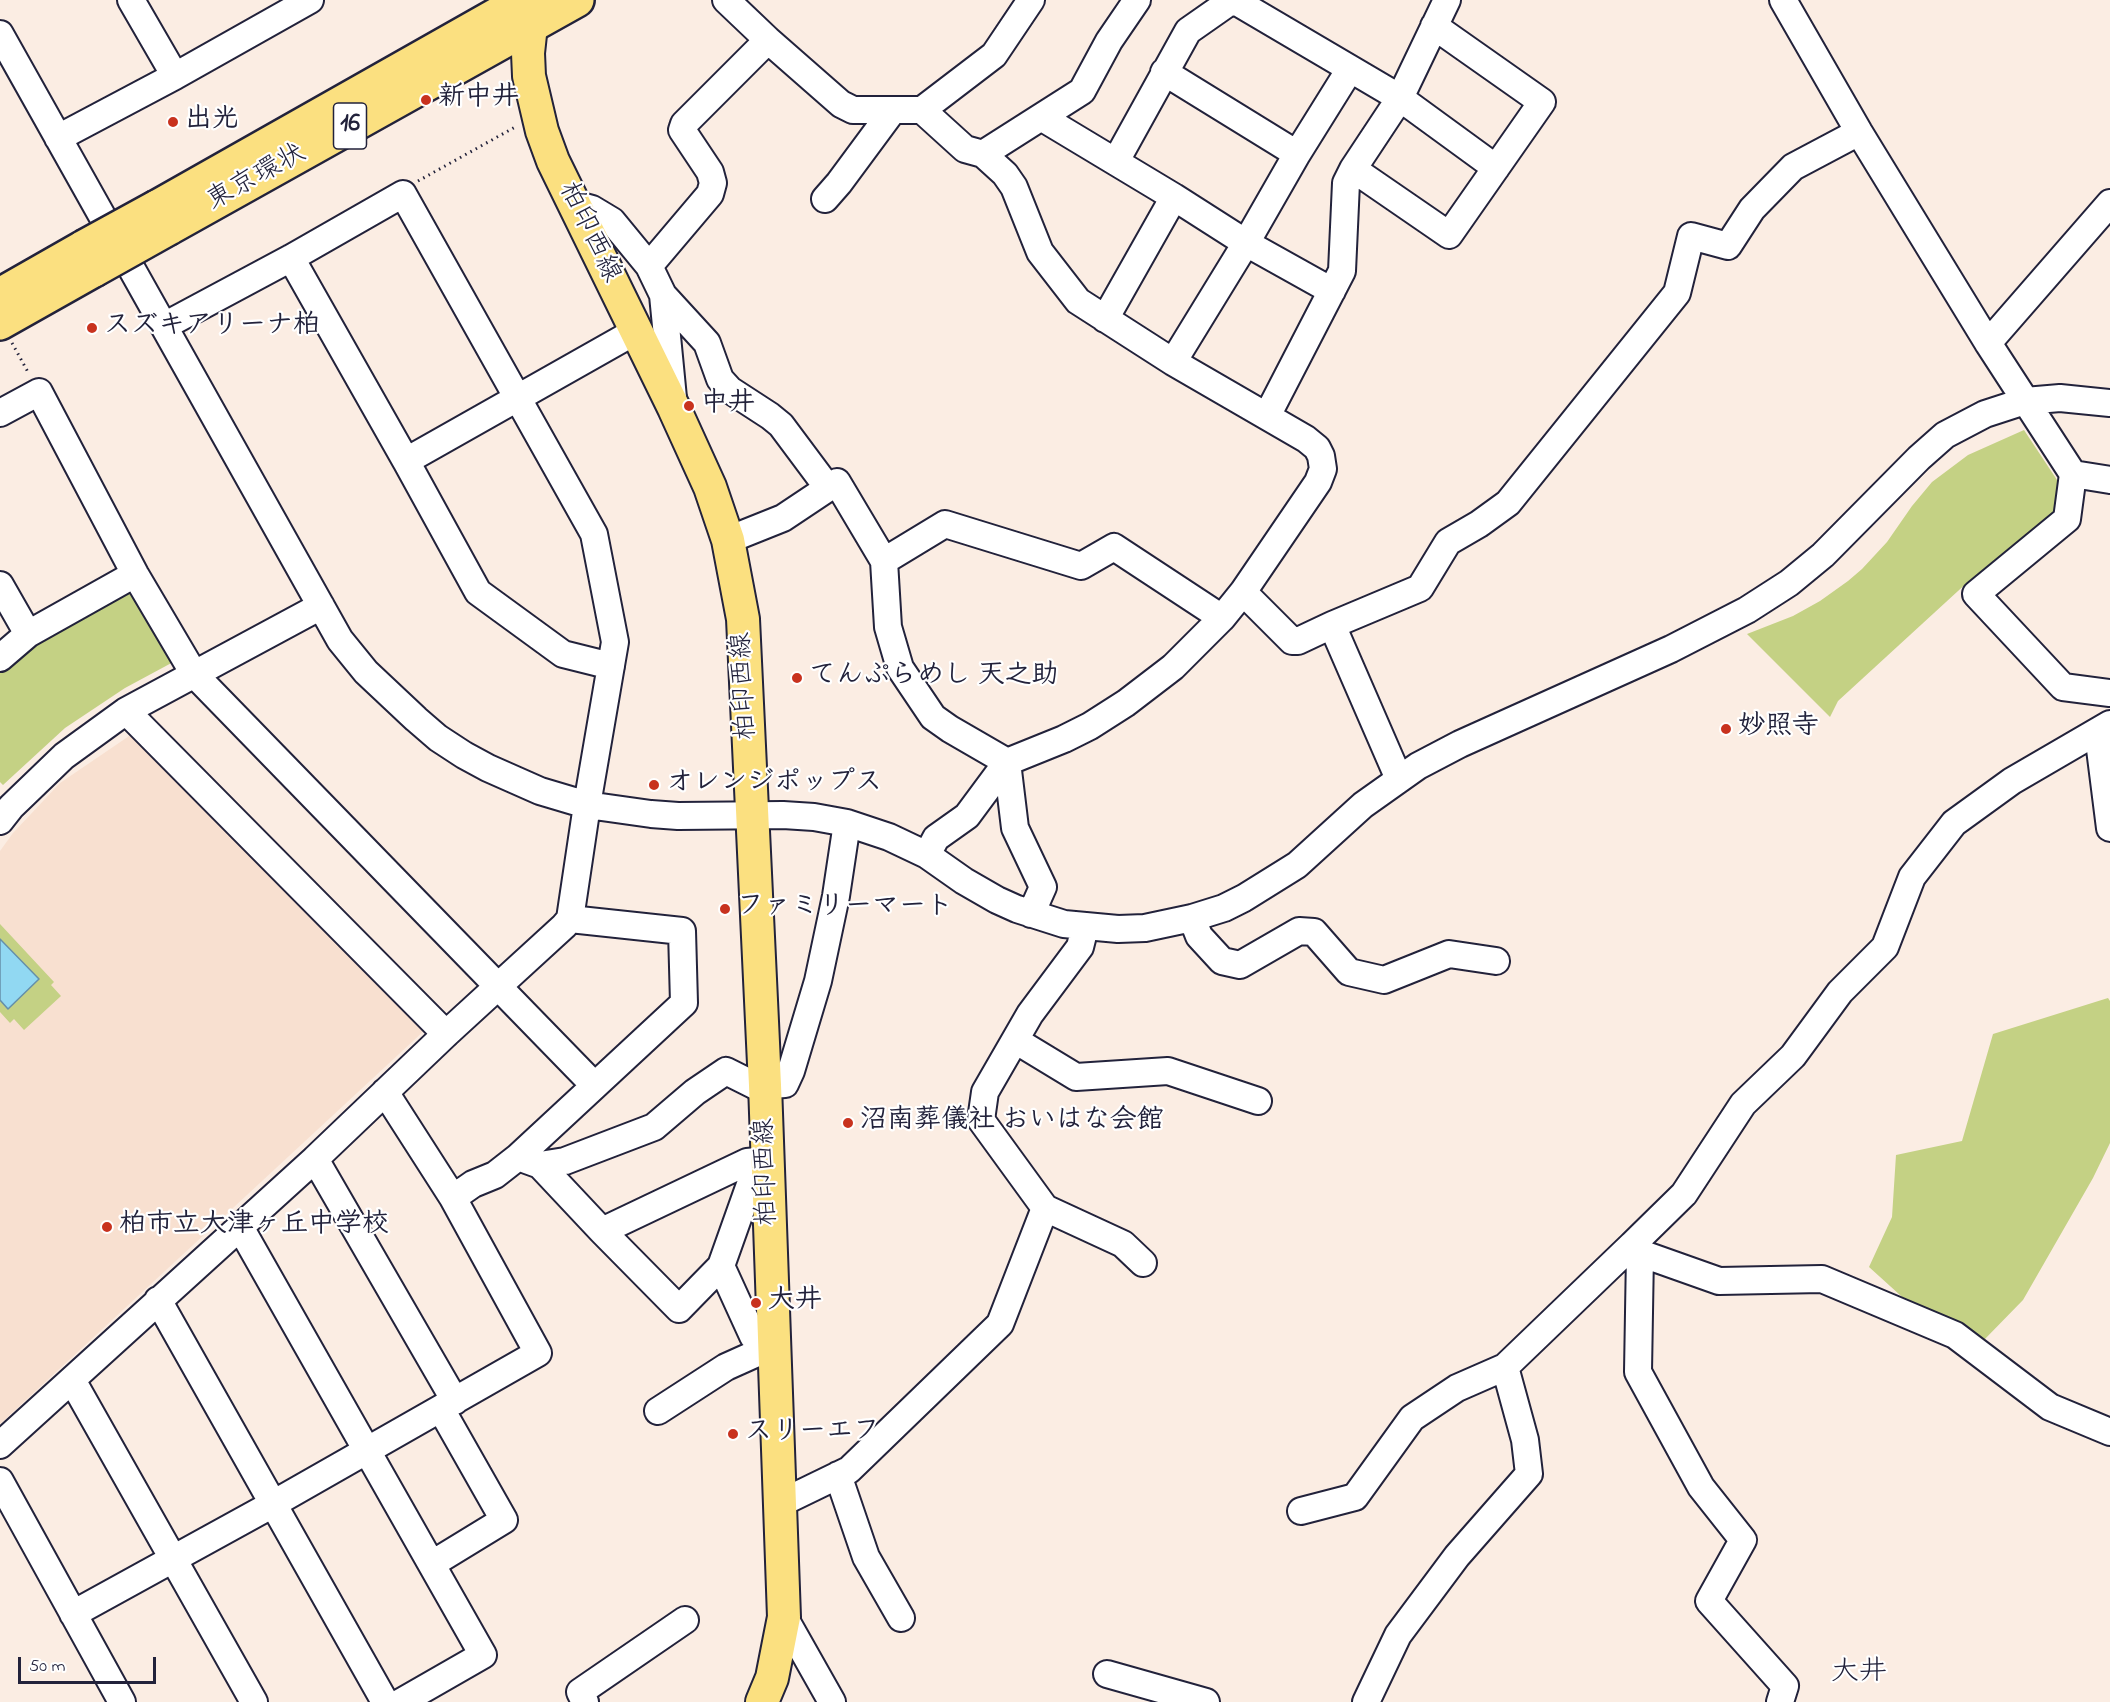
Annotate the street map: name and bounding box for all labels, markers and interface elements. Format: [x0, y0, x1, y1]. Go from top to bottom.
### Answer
place label: 新中井 [438, 84, 519, 116]
marker: 新中井 [419, 93, 433, 107]
road number: 16 [334, 103, 366, 149]
place label: 出光 [185, 106, 239, 138]
marker: 出光 [166, 115, 180, 129]
street label: 東京環状 [202, 139, 312, 219]
street label: 柏印西線 [550, 177, 626, 289]
place label: スズキアリーナ柏 [104, 312, 320, 344]
marker: スズキアリーナ柏 [85, 321, 99, 335]
place label: 中井 [701, 390, 755, 422]
marker: 中井 [682, 399, 696, 413]
street label: 柏印西線 [727, 631, 765, 741]
place label: てんぷらめし 天之助 [809, 662, 1059, 694]
marker: てんぷらめし 天之助 [790, 671, 804, 685]
place label: 妙照寺 [1738, 713, 1819, 745]
marker: 妙照寺 [1719, 722, 1733, 736]
place label: オレンジポップス [666, 769, 882, 801]
marker: オレンジポップス [647, 778, 661, 792]
place label: ファミリーマート [737, 893, 953, 925]
marker: ファミリーマート [718, 902, 732, 916]
place label: 沼南葬儀社 おいはな会館 [860, 1107, 1164, 1139]
marker: 沼南葬儀社 おいはな会館 [841, 1116, 855, 1130]
street label: 柏印西線 [750, 1117, 786, 1227]
place label: 柏市立大津ヶ丘中学校 [119, 1211, 389, 1243]
marker: 柏市立大津ヶ丘中学校 [100, 1220, 114, 1234]
place label: 大井 [768, 1287, 822, 1319]
marker: 大井 [749, 1296, 763, 1310]
place label: スリーエフ [745, 1418, 880, 1450]
marker: スリーエフ [726, 1427, 740, 1441]
scale bar [21, 1645, 159, 1683]
text: 50 m [29, 1654, 66, 1680]
district label: 大井 [1831, 1657, 1887, 1691]

